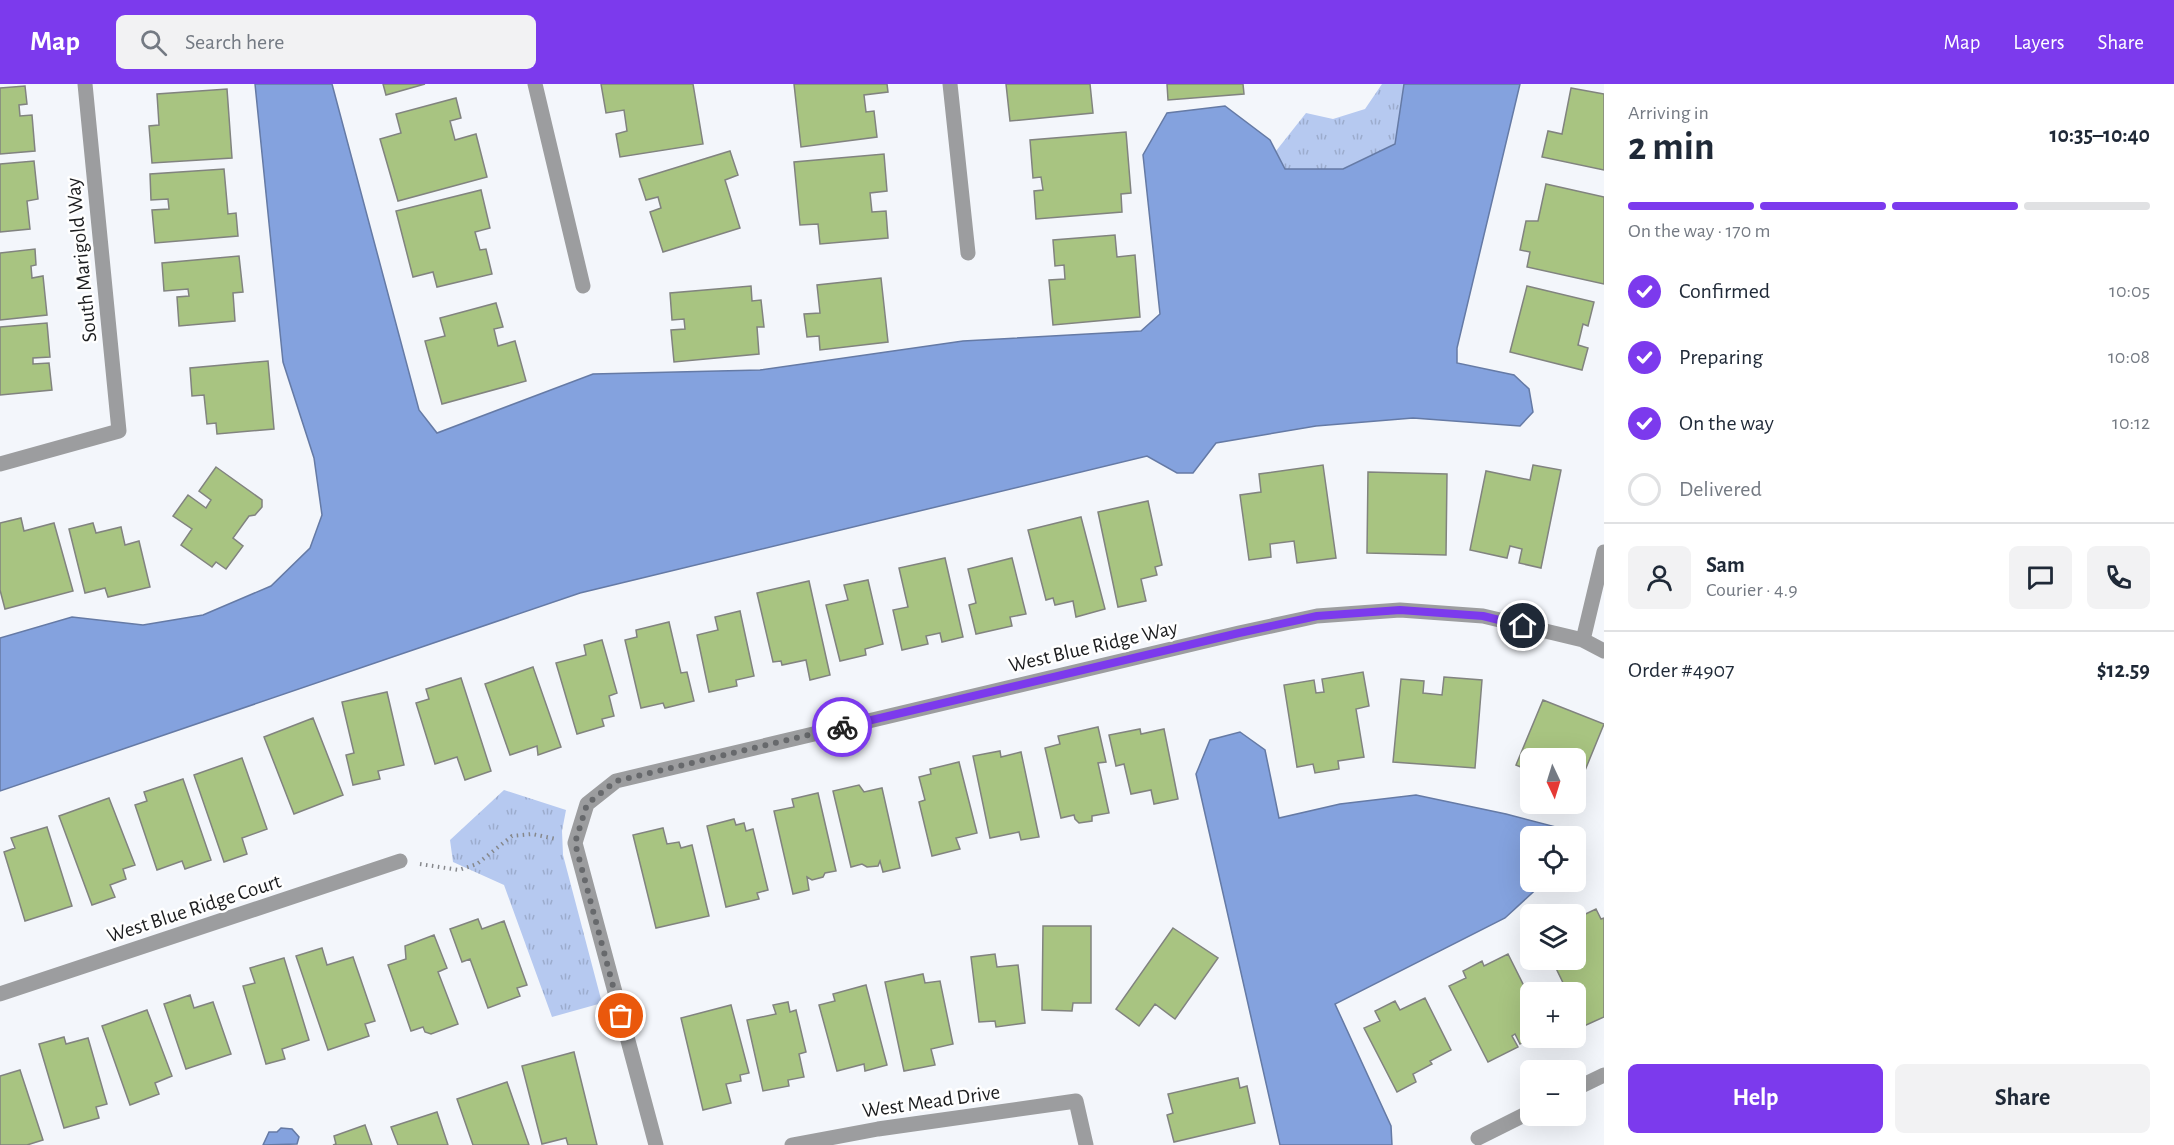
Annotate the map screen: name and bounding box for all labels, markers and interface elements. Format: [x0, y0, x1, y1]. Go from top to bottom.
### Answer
search box [116, 15, 536, 69]
icon: search [137, 26, 170, 59]
text: Map [30, 28, 80, 56]
text: Search here [185, 31, 284, 53]
text: Map [1944, 32, 1980, 53]
text: Layers [2013, 32, 2064, 53]
text: Share [2097, 32, 2144, 53]
text: Arriving in [1628, 103, 1709, 123]
text: 10:35–10:40 [2050, 124, 2150, 146]
text: 2 min [1628, 128, 1715, 167]
street label: South Marigold Way [62, 177, 101, 343]
text: On the way · 170 m [1628, 221, 1771, 241]
icon: check [1628, 275, 1661, 308]
text: Confirmed [1679, 280, 1770, 302]
text: 10:05 [2109, 281, 2150, 301]
icon: check [1628, 341, 1661, 374]
text: Preparing [1679, 346, 1763, 368]
text: 10:08 [2108, 347, 2150, 367]
icon: check [1628, 407, 1661, 440]
text: On the way [1679, 412, 1774, 434]
text: 10:12 [2112, 413, 2150, 433]
text: Delivered [1679, 478, 1762, 500]
button: person [1628, 546, 1691, 609]
button: chat [2009, 546, 2072, 609]
button: phone [2087, 546, 2150, 609]
text: Sam [1706, 554, 1745, 576]
text: Courier · 4.9 [1706, 580, 1798, 600]
pin [1497, 600, 1548, 651]
icon: home [1506, 609, 1539, 642]
street label: West Blue Ridge Way [1007, 617, 1180, 676]
text: Order #4907 [1628, 659, 1734, 681]
text: $12.59 [2097, 659, 2150, 681]
courier [812, 697, 872, 757]
icon: bike [826, 711, 859, 744]
north arrow [1520, 748, 1586, 814]
map controls [1520, 748, 1586, 1126]
button: locate [1520, 826, 1586, 892]
street label: West Blue Ridge Court [105, 870, 284, 947]
button: layers [1520, 904, 1586, 970]
button: + [1520, 982, 1586, 1048]
pin [595, 990, 646, 1041]
icon: bag [604, 999, 637, 1032]
button: − [1520, 1060, 1586, 1126]
button: Help [1628, 1064, 1883, 1133]
button: Share [1895, 1064, 2150, 1133]
street label: West Mead Drive [861, 1081, 1001, 1122]

